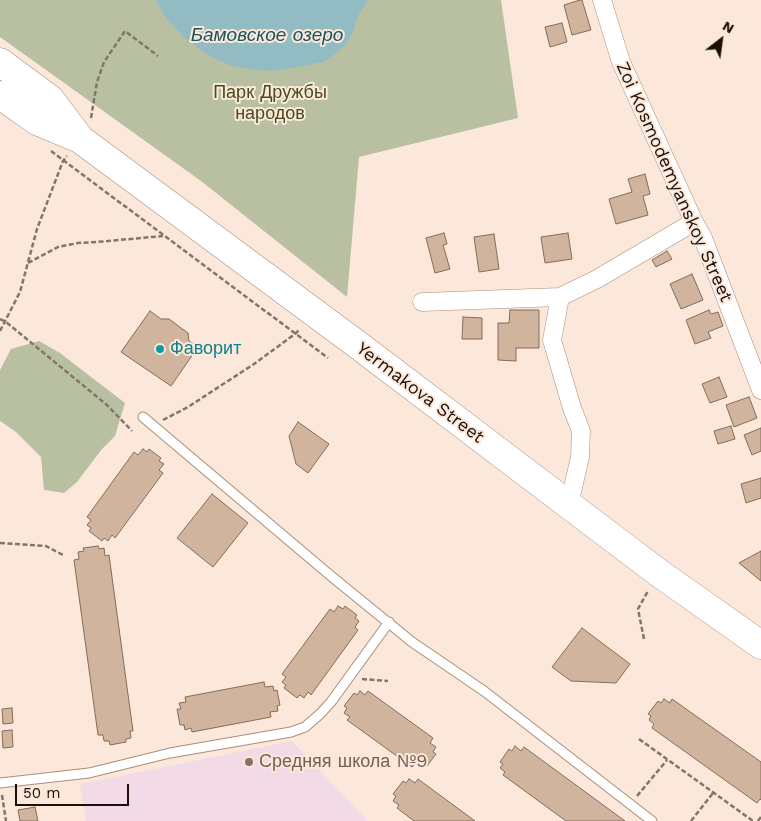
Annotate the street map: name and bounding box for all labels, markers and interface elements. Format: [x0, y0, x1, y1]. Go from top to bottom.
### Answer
north arrow [696, 15, 746, 65]
text: N [720, 17, 737, 37]
water label: Бамовское озеро [191, 24, 343, 46]
street label: Zoi Kosmodemyanskoy Street [611, 59, 737, 305]
park label: Парк Дружбы народов [213, 82, 327, 125]
place label: Фаворит [170, 338, 241, 360]
street label: Yermakova Street [352, 338, 488, 448]
marker: Фаворит [154, 343, 166, 355]
place label: Средняя школа №9 [259, 751, 427, 773]
marker: Средняя школа №9 [243, 756, 255, 768]
scale bar [18, 774, 131, 806]
text: 50 m [23, 784, 60, 802]

